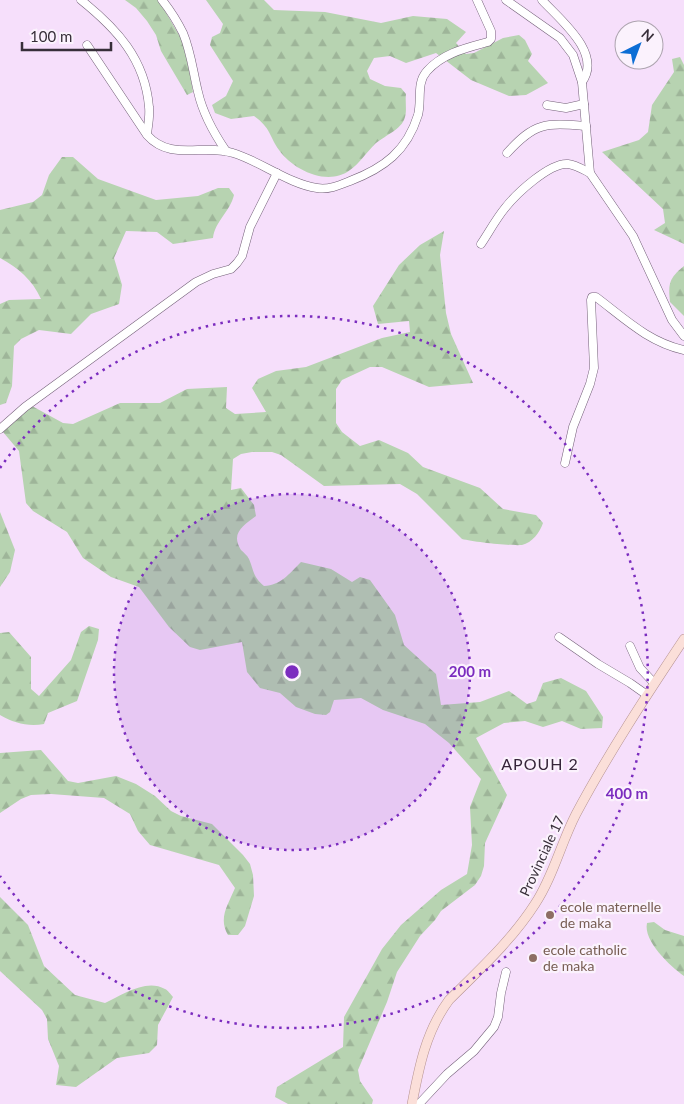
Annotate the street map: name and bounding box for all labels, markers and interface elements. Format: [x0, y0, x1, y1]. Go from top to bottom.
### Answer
scale bar [22, 20, 111, 52]
north arrow [614, 20, 664, 70]
text: N [638, 25, 658, 45]
text: 100 m [30, 27, 72, 45]
text: 200 m [449, 662, 491, 680]
centre of rings [283, 663, 301, 681]
district label: APOUH 2 [501, 754, 579, 773]
text: 400 m [606, 784, 648, 802]
street label: Provinciale 17 [516, 813, 568, 899]
place label: ecole maternelle de maka [560, 898, 661, 931]
marker: ecole maternelle de maka [544, 909, 556, 921]
place label: ecole catholic de maka [543, 941, 627, 974]
marker: ecole catholic de maka [527, 952, 539, 964]

